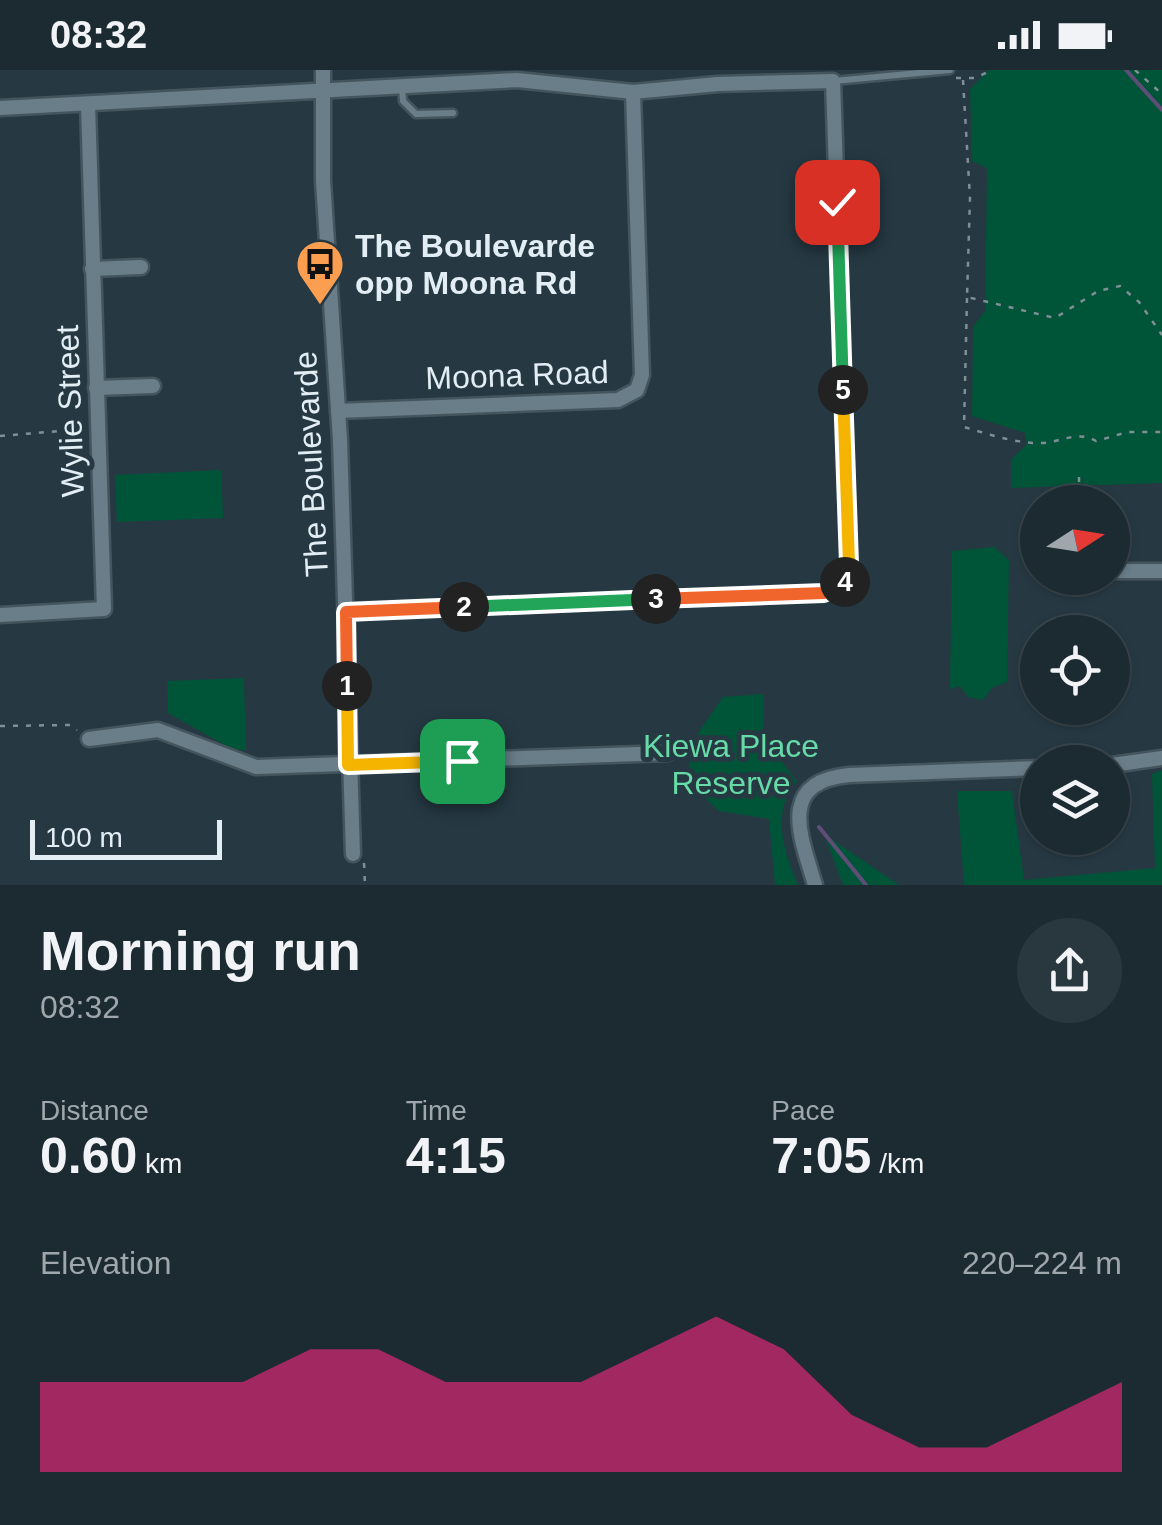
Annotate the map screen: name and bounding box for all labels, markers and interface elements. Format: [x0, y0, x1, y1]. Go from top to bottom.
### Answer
text: 08:32 [50, 14, 147, 56]
pin [795, 160, 880, 245]
icon: check [810, 175, 865, 230]
place label: The Boulevarde opp Moona Rd [355, 228, 595, 301]
bus stop icon: The Boulevarde opp Moona Rd [294, 238, 346, 306]
street label: Wylie Street [49, 324, 91, 498]
street label: The Boulevarde [287, 350, 335, 578]
street label: Moona Road [425, 354, 609, 396]
pin: 5 [818, 365, 868, 415]
text: 5 [835, 374, 851, 405]
north arrow [1020, 485, 1130, 595]
map controls [1020, 485, 1130, 855]
pin: 4 [820, 557, 870, 607]
text: 4 [837, 566, 853, 597]
pin: 3 [631, 574, 681, 624]
pin: 2 [439, 582, 489, 632]
text: 3 [648, 583, 664, 614]
text: 2 [456, 591, 472, 622]
button: locate [1020, 615, 1130, 725]
pin: 1 [322, 661, 372, 711]
text: 1 [339, 670, 355, 701]
pin [420, 719, 505, 804]
park label: Kiewa Place Reserve [643, 728, 819, 801]
icon: arrive [435, 734, 490, 789]
button: layers [1020, 745, 1130, 855]
scale bar [30, 815, 222, 860]
text: 100 m [45, 822, 123, 853]
button: share [1017, 918, 1122, 1023]
text: Morning run [40, 920, 361, 982]
text: 08:32 [40, 989, 120, 1025]
text: Distance [40, 1095, 149, 1126]
text: Time [406, 1095, 467, 1126]
text: Pace [771, 1095, 835, 1126]
text: 0.60 [40, 1128, 137, 1184]
text: 4:15 [406, 1128, 506, 1184]
text: 7:05 [771, 1128, 871, 1184]
text: km [137, 1148, 182, 1179]
text: /km [871, 1148, 924, 1179]
text: Elevation [40, 1245, 172, 1281]
text: 220–224 m [962, 1245, 1122, 1281]

